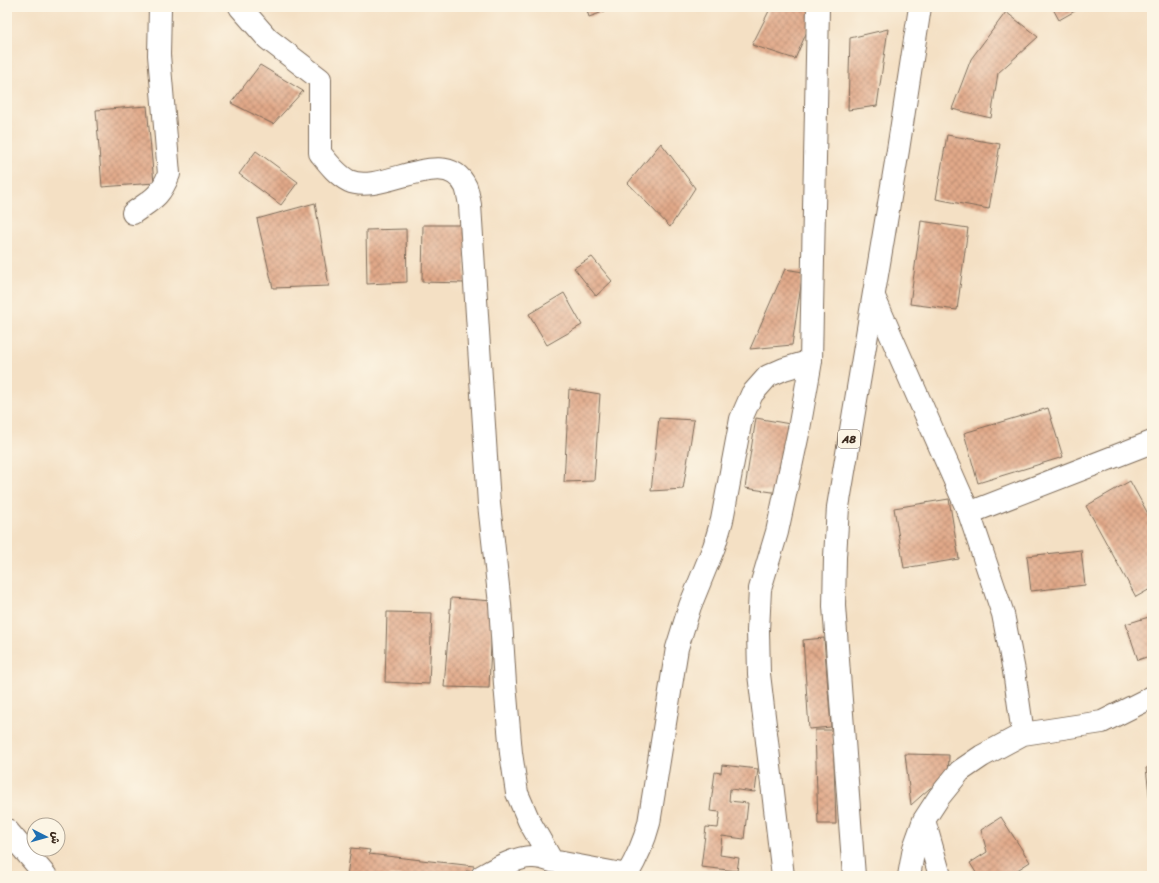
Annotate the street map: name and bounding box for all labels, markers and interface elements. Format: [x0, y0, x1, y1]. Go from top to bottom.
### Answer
road number: A8 [838, 430, 860, 448]
north arrow [26, 817, 66, 857]
text: ش [45, 831, 66, 845]

